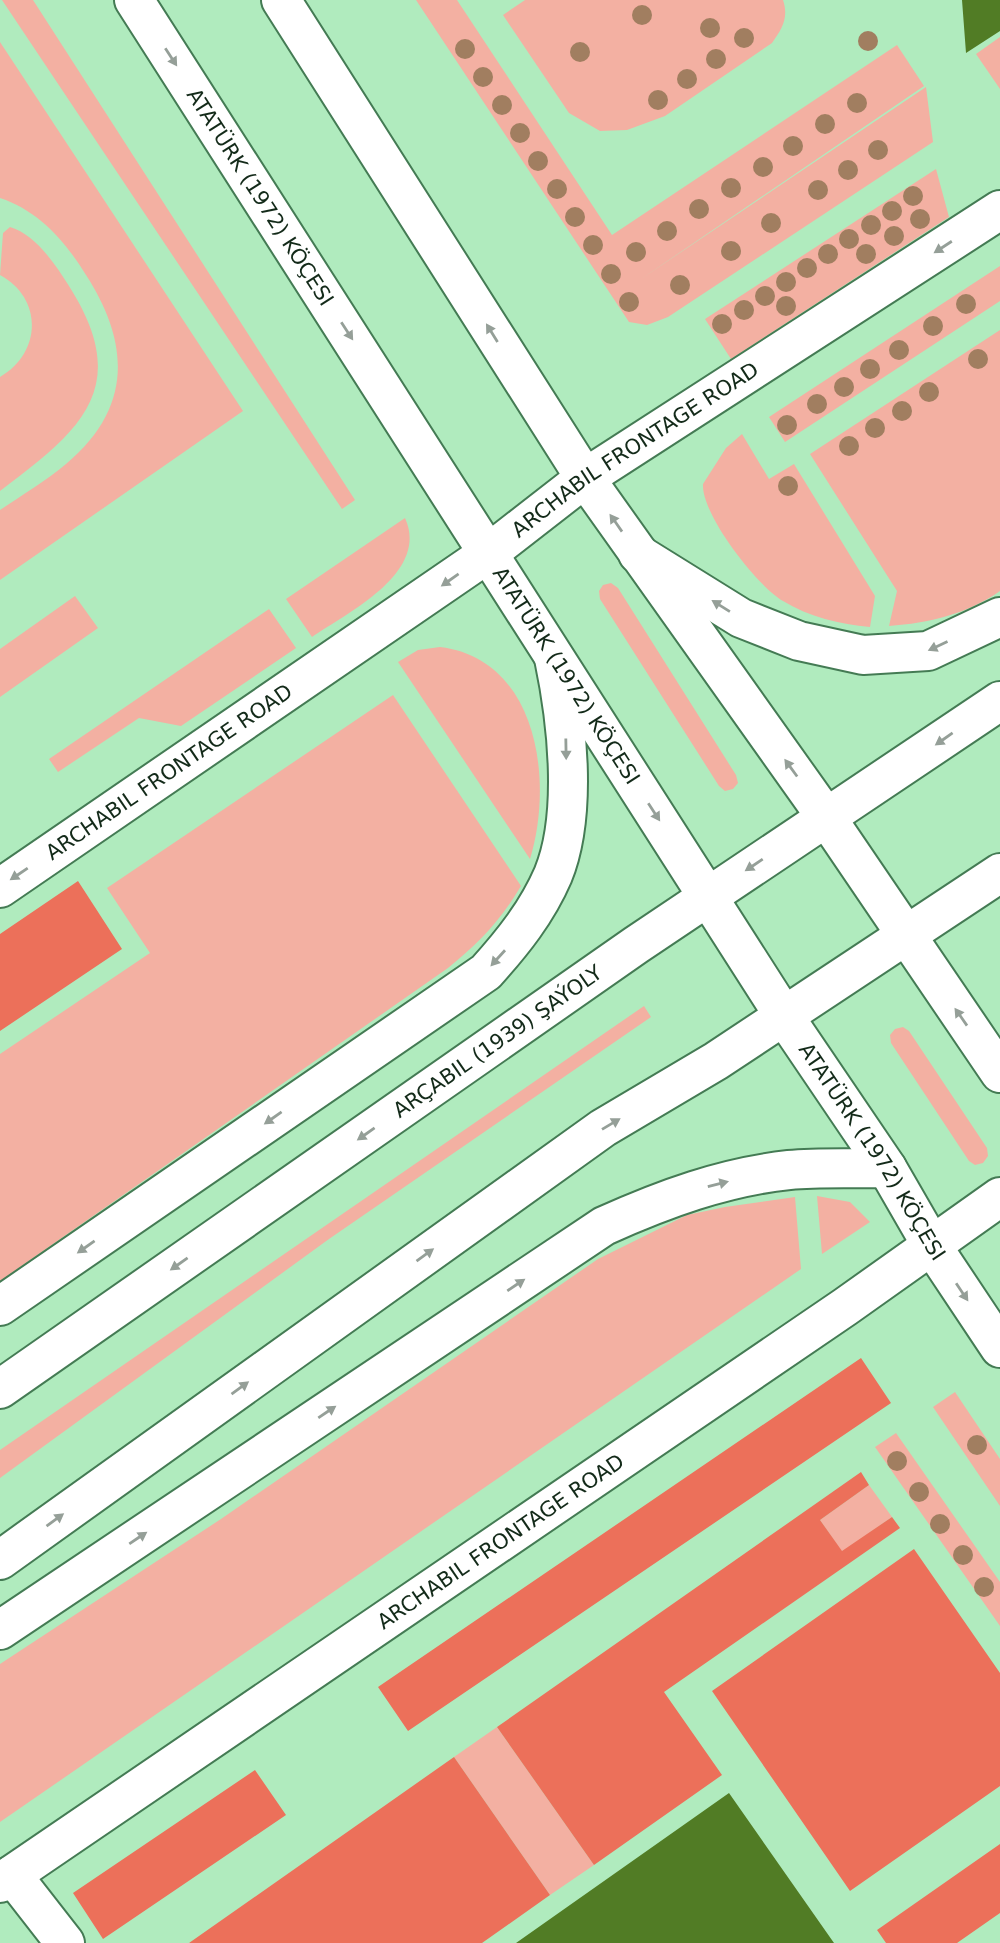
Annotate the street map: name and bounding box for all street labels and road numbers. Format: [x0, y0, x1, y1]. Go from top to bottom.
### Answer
street label: ATATÜRK (1972) KÖÇESI [182, 84, 338, 310]
street label: ARCHABIL FRONTAGE ROAD [507, 357, 763, 542]
street label: ATATÜRK (1972) KÖÇESI [488, 562, 645, 789]
street label: ARCHABIL FRONTAGE ROAD [41, 679, 297, 865]
street label: ARÇABIL (1939) ŞAÝOLY [389, 960, 607, 1123]
street label: ATATÜRK (1972) KÖÇESI [794, 1038, 950, 1265]
street label: ARCHABIL FRONTAGE ROAD [373, 1449, 629, 1634]

